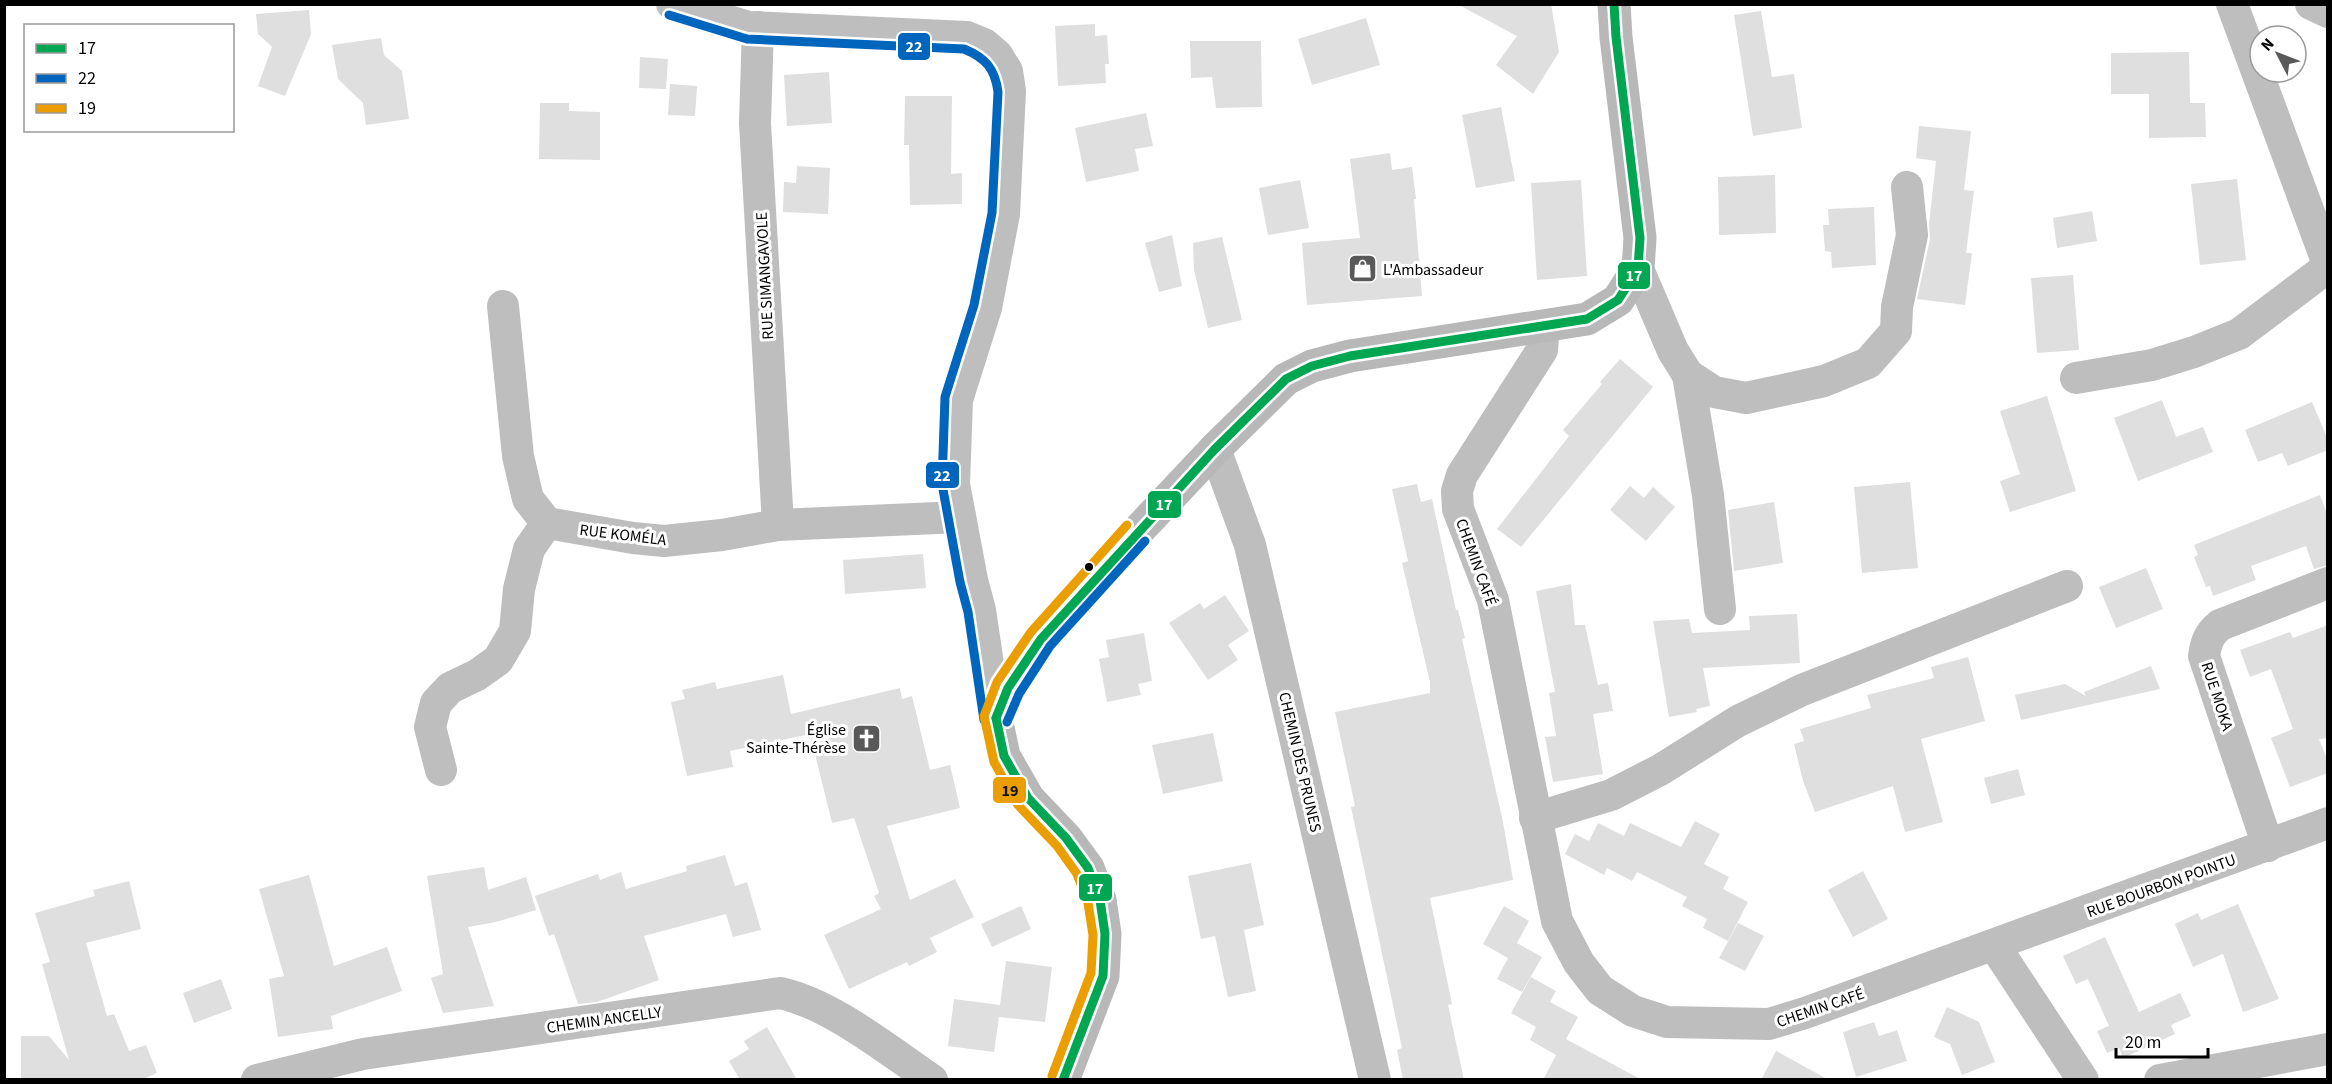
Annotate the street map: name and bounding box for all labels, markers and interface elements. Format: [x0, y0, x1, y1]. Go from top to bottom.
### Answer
legend [24, 24, 234, 132]
north arrow [2248, 24, 2308, 84]
line badge: 22 [897, 32, 931, 61]
text: N [2256, 33, 2279, 56]
text: 17 [78, 36, 96, 61]
text: 22 [906, 36, 922, 58]
text: 22 [78, 66, 96, 91]
text: 19 [78, 96, 96, 121]
street label: RUE SIMANGAVOLE [751, 212, 779, 340]
shop icon: L'Ambassadeur [1346, 253, 1378, 285]
place label: L'Ambassadeur [1383, 259, 1484, 281]
line badge: 17 [1617, 261, 1651, 290]
text: 17 [1626, 265, 1642, 287]
line badge: 22 [925, 461, 960, 489]
text: 22 [934, 465, 950, 487]
line badge: 17 [1147, 490, 1182, 519]
text: 17 [1156, 494, 1172, 516]
street label: CHEMIN CAFÉ [1450, 516, 1502, 609]
street label: RUE KOMÉLA [578, 519, 668, 551]
unlabelled marker [1083, 561, 1095, 573]
street label: RUE MOKA [2196, 659, 2239, 734]
street label: CHEMIN DES PRUNES [1273, 690, 1327, 834]
place label: Église Sainte-Thérèse [746, 719, 846, 759]
church icon: Église Sainte-Thérèse [851, 722, 883, 754]
line badge: 19 [992, 776, 1027, 804]
text: 19 [1002, 780, 1018, 802]
street label: RUE BOURBON POINTU [2084, 849, 2239, 923]
line badge: 17 [1078, 873, 1113, 902]
text: 17 [1087, 878, 1103, 900]
street label: CHEMIN CAFÉ [1773, 983, 1867, 1033]
street label: CHEMIN ANCELLY [545, 1001, 663, 1039]
scale bar [2116, 1021, 2208, 1059]
text: 20 m [2125, 1030, 2161, 1055]

